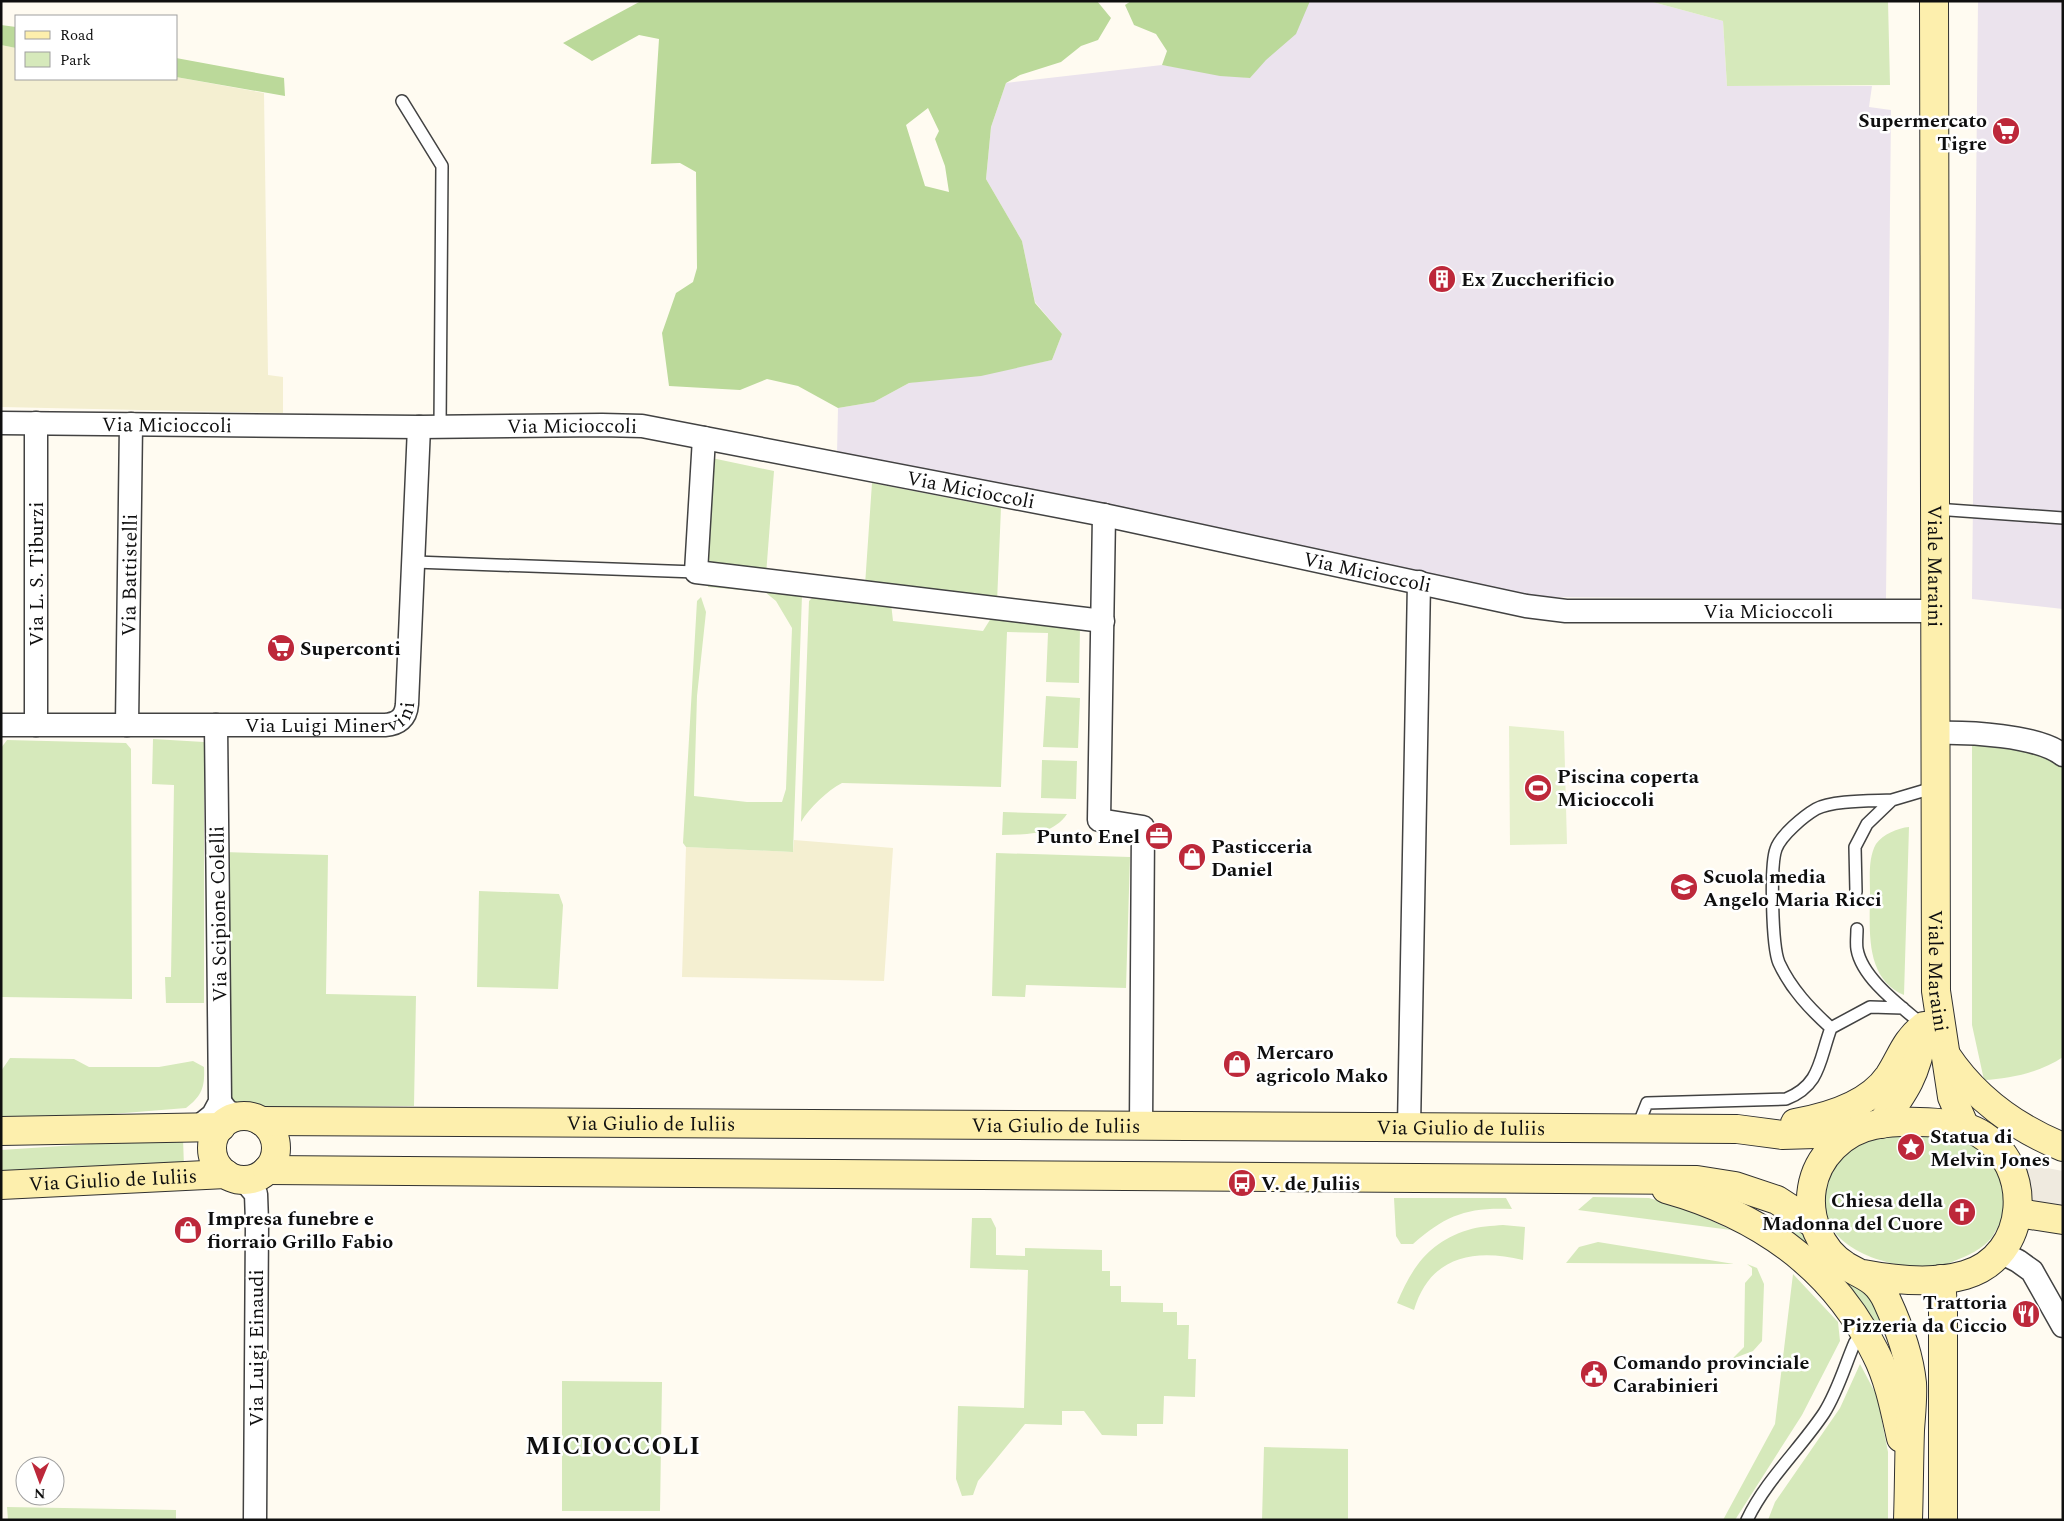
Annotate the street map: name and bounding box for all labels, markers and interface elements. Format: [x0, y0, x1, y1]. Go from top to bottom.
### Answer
legend [15, 15, 178, 80]
text: Road [60, 24, 94, 47]
text: Park [60, 49, 91, 72]
place label: Supermercato Tigre [1858, 106, 1987, 159]
supermarket icon: Supermercato Tigre [1991, 116, 2021, 146]
building icon: Ex Zuccherificio [1427, 264, 1457, 294]
place label: Ex Zuccherificio [1461, 265, 1614, 295]
street label: Via Micioccoli [102, 410, 232, 441]
street label: Via Micioccoli [507, 411, 637, 442]
street label: Via Micioccoli [904, 463, 1037, 517]
street label: Via L. S. Tiburzi [22, 502, 52, 646]
street label: Viale Maraini [1919, 505, 1949, 627]
street label: Via Battistelli [114, 514, 146, 636]
street label: Via Micioccoli [1300, 544, 1434, 601]
street label: Via Micioccoli [1703, 597, 1834, 627]
supermarket icon: Superconti [266, 633, 296, 663]
place label: Superconti [300, 634, 401, 664]
street label: Via Luigi Minervini [245, 700, 423, 741]
place label: Piscina coperta Micioccoli [1557, 762, 1700, 815]
sports icon: Piscina coperta Micioccoli [1523, 773, 1553, 803]
office icon: Punto Enel [1144, 821, 1174, 851]
place label: Punto Enel [1036, 822, 1140, 852]
street label: Via Scipione Colelli [202, 826, 236, 1002]
place label: Pasticceria Daniel [1211, 832, 1313, 885]
shop icon: Pasticceria Daniel [1177, 842, 1207, 872]
place label: Scuola media Angelo Maria Ricci [1703, 862, 1882, 915]
school or university icon: Scuola media Angelo Maria Ricci [1669, 872, 1699, 902]
street label: Viale Maraini [1920, 910, 1956, 1034]
place label: Mercaro agricolo Mako [1256, 1038, 1388, 1091]
shop icon: Mercaro agricolo Mako [1222, 1049, 1252, 1079]
street label: Via Giulio de Iuliis [567, 1109, 735, 1140]
street label: Via Giulio de Iuliis [972, 1111, 1140, 1142]
street label: Via Giulio de Iuliis [1377, 1113, 1545, 1144]
place label: Statua di Melvin Jones [1930, 1122, 2050, 1175]
place icon: Statua di Melvin Jones [1896, 1132, 1926, 1162]
street label: Via Giulio de Iuliis [28, 1161, 198, 1200]
bus stop icon: V. de Juliis [1227, 1168, 1257, 1198]
place label: V. de Juliis [1261, 1169, 1360, 1199]
place label: Chiesa della Madonna del Cuore [1762, 1186, 1944, 1239]
church icon: Chiesa della Madonna del Cuore [1947, 1197, 1977, 1227]
place label: Impresa funebre e fiorraio Grillo Fabio [207, 1204, 393, 1257]
shop icon: Impresa funebre e fiorraio Grillo Fabio [173, 1215, 203, 1245]
street label: Via Luigi Einaudi [242, 1269, 272, 1427]
place label: Trattoria Pizzeria da Ciccio [1842, 1288, 2008, 1341]
restaurant icon: Trattoria Pizzeria da Ciccio [2011, 1299, 2041, 1329]
place label: Comando provinciale Carabinieri [1613, 1348, 1809, 1401]
public building icon: Comando provinciale Carabinieri [1579, 1359, 1609, 1389]
district label: MICIOCCOLI [525, 1428, 701, 1466]
north arrow [15, 1456, 65, 1506]
text: N [34, 1483, 46, 1504]

